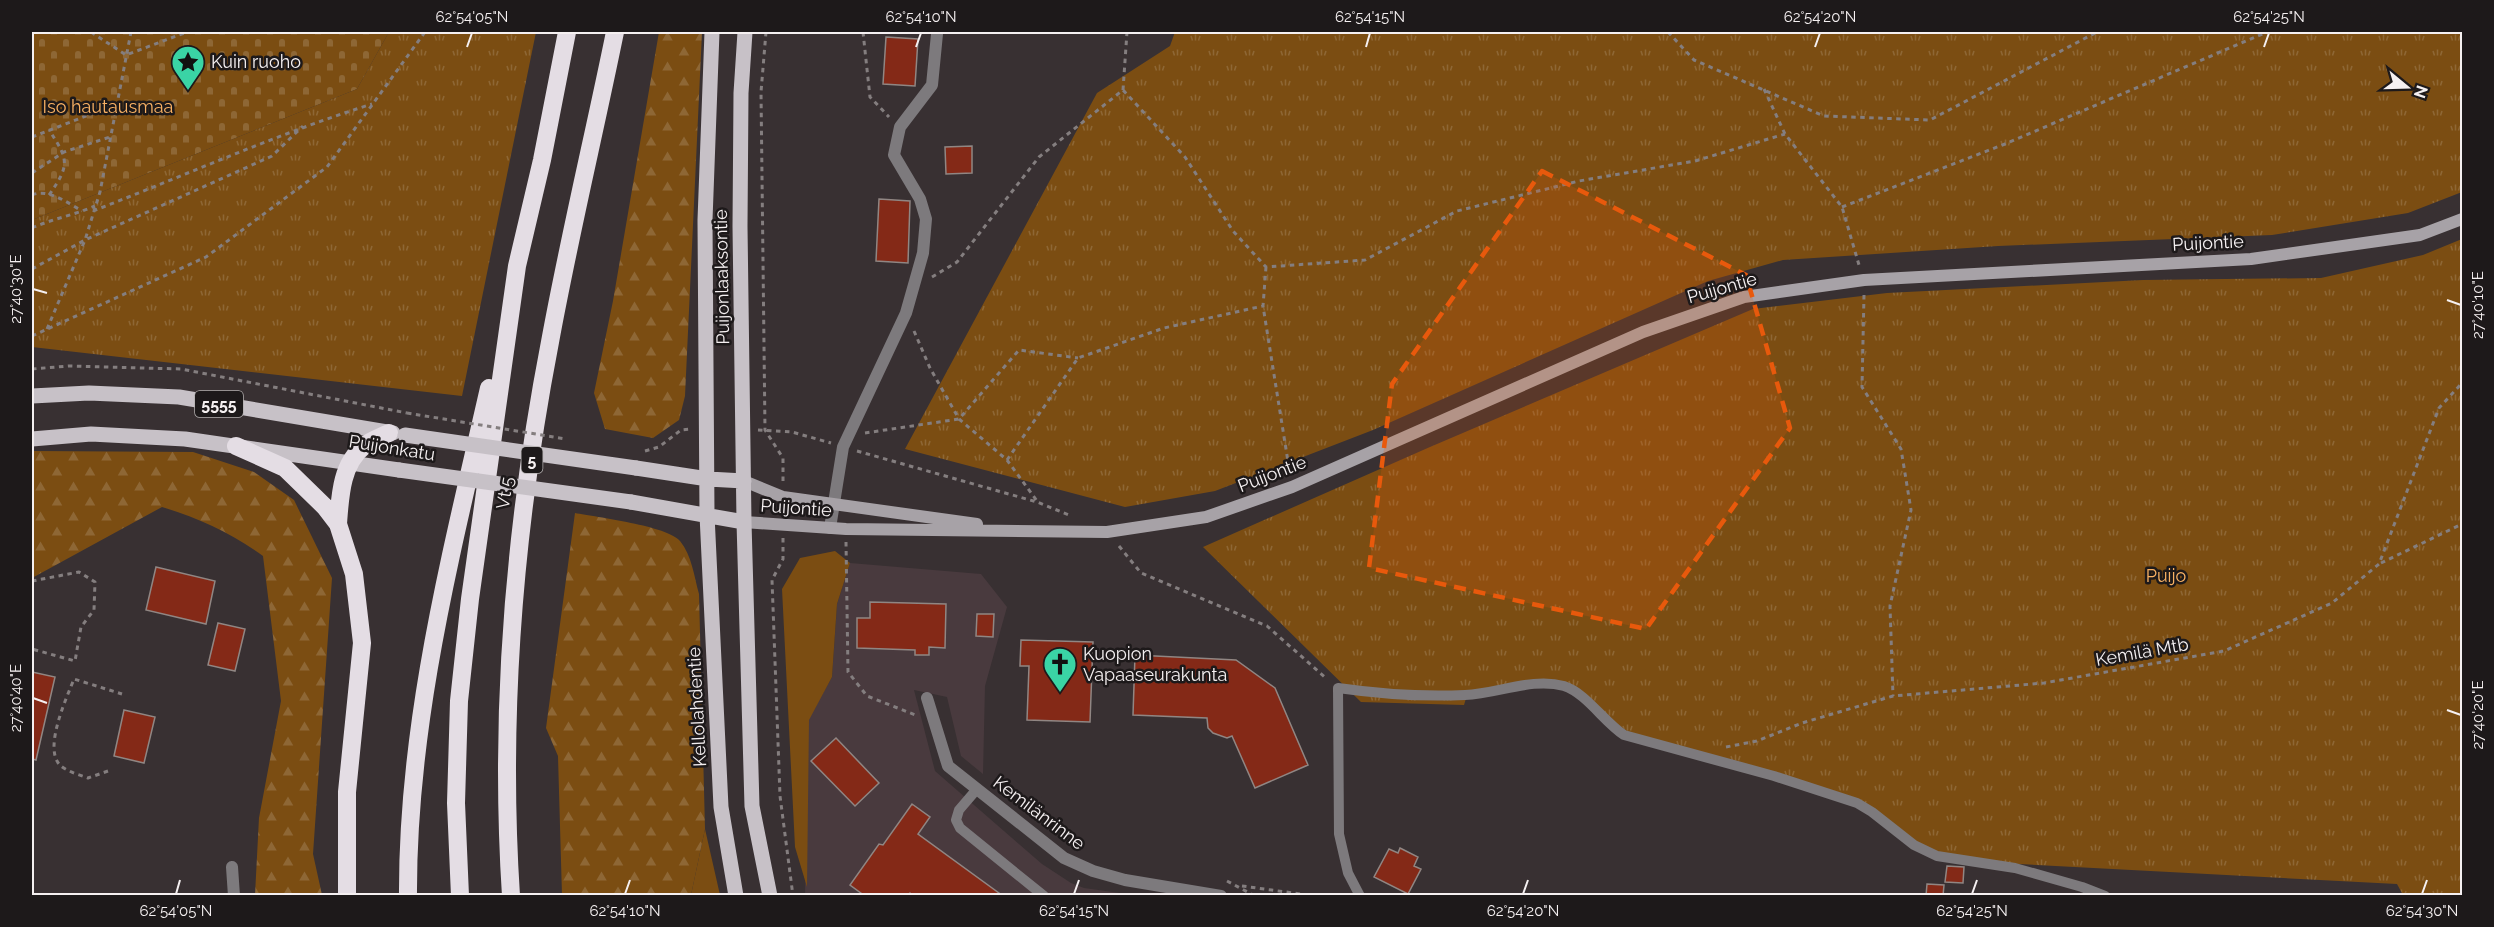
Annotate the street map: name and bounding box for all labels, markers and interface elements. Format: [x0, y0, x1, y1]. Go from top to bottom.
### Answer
text: 62°54'05"N [436, 8, 508, 26]
text: 62°54'10"N [885, 8, 957, 26]
text: 62°54'15"N [1335, 8, 1405, 26]
text: 62°54'20"N [1784, 8, 1856, 26]
text: 62°54'25"N [2233, 8, 2305, 26]
place icon: Kuin ruoho [170, 44, 206, 91]
place label: Kuin ruoho [211, 51, 301, 72]
north arrow [2377, 57, 2437, 117]
text: N [2410, 83, 2432, 101]
park label: Iso hautausmaa [43, 96, 173, 117]
street label: Puijonlaaksontie [710, 209, 733, 345]
street label: Puijontie [2172, 230, 2245, 255]
text: 27°40'30"E [7, 254, 25, 324]
street label: Puijontie [1685, 267, 1760, 307]
text: 27°40'10"E [2469, 271, 2487, 339]
road number: 5555 [195, 391, 243, 417]
street label: Puijonkatu [347, 430, 437, 465]
road number: 5 [522, 447, 542, 473]
street label: Puijontie [1235, 451, 1309, 496]
street label: Vt 5 [492, 475, 517, 511]
street label: Puijontie [760, 495, 833, 520]
park label: Puijo [2146, 565, 2187, 586]
street label: Kemilä Mtb [2094, 633, 2190, 670]
place label: Kuopion Vapaaseurakunta [1083, 643, 1227, 685]
street label: Kellolahdentie [683, 646, 710, 767]
church icon: Kuopion Vapaaseurakunta [1042, 646, 1078, 693]
text: 27°40'40"E [7, 664, 25, 732]
text: 27°40'20"E [2469, 680, 2487, 750]
street label: Kemilänrinne [989, 771, 1090, 854]
text: 62°54'05"N [140, 902, 212, 920]
text: 62°54'10"N [589, 902, 661, 920]
text: 62°54'15"N [1039, 902, 1109, 920]
text: 62°54'20"N [1487, 902, 1559, 920]
text: 62°54'25"N [1936, 902, 2008, 920]
text: 62°54'30"N [2386, 902, 2458, 920]

